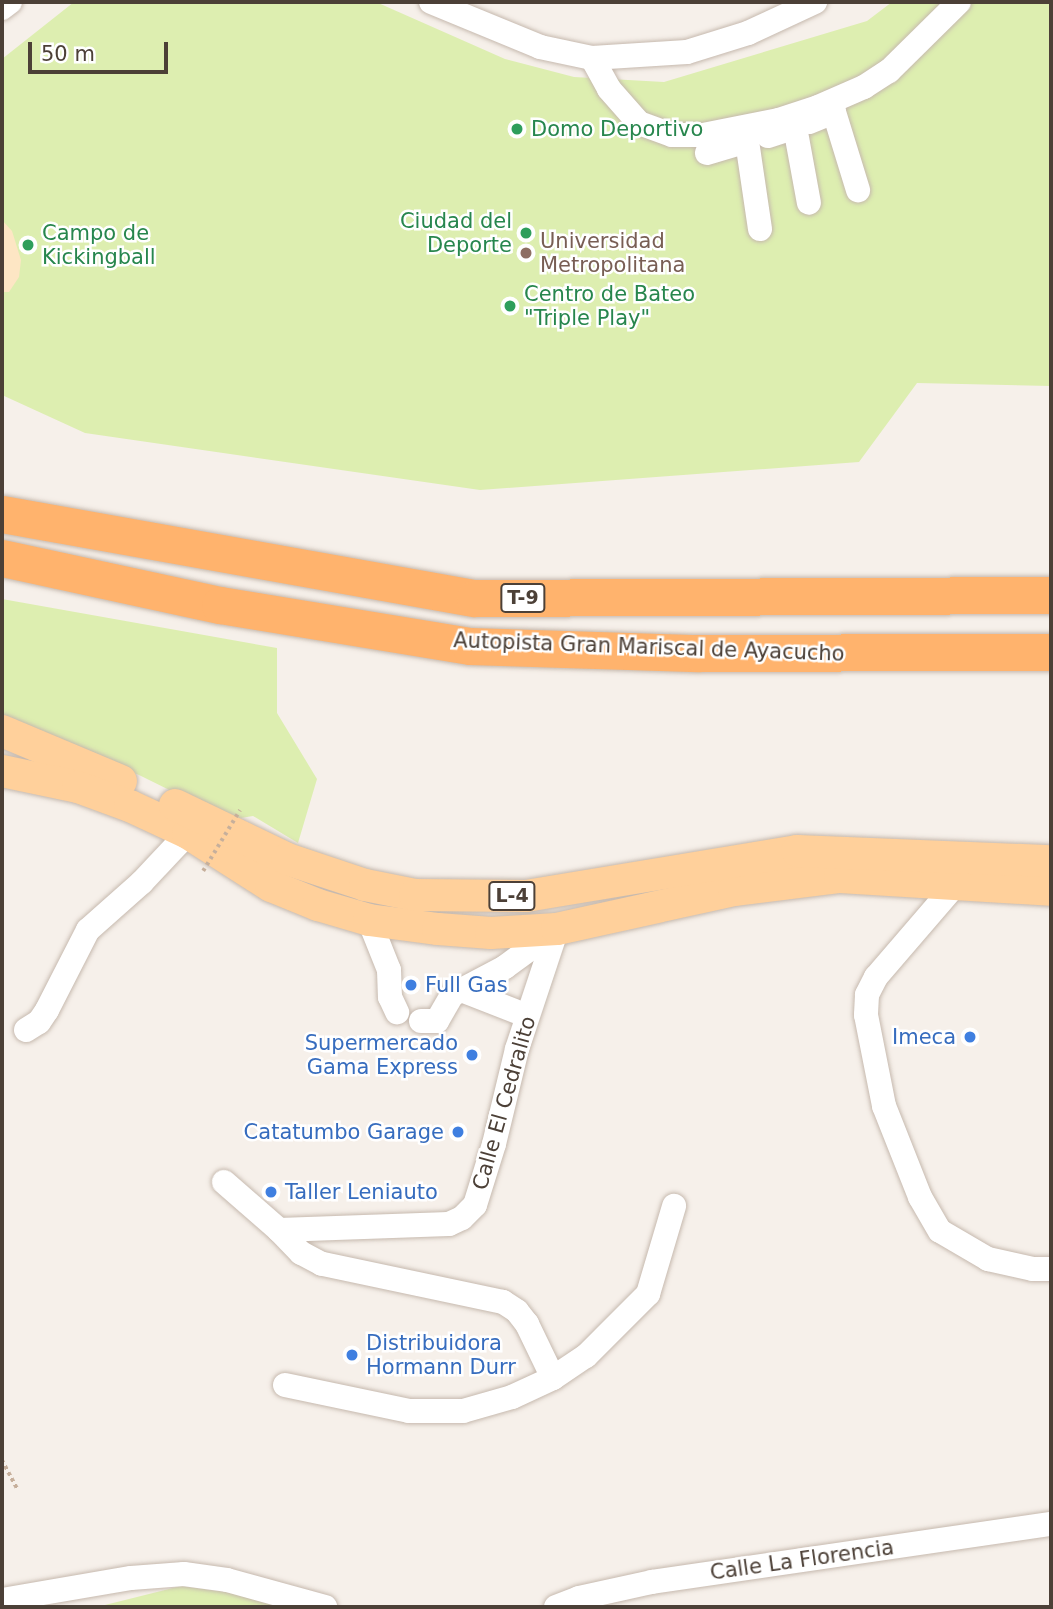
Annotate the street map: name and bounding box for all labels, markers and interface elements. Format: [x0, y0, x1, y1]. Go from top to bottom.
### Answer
scale bar [32, 28, 172, 72]
text: 50 m [41, 42, 95, 66]
place label: Domo Deportivo [531, 116, 703, 142]
marker: Domo Deportivo [509, 121, 525, 137]
place label: Ciudad del Deporte [400, 208, 512, 258]
place label: Campo de Kickingball [42, 220, 156, 270]
marker: Ciudad del Deporte [518, 225, 534, 241]
place label: Universidad Metropolitana [540, 228, 685, 278]
marker: Campo de Kickingball [20, 237, 36, 253]
marker: Universidad Metropolitana [518, 245, 534, 261]
place label: Centro de Bateo "Triple Play" [524, 281, 695, 331]
marker: Centro de Bateo "Triple Play" [502, 298, 518, 314]
road number: T-9 [500, 582, 546, 614]
street label: Autopista Gran Mariscal de Ayacucho [453, 628, 845, 666]
road number: L-4 [488, 880, 536, 912]
place label: Full Gas [425, 972, 508, 998]
marker: Full Gas [403, 977, 419, 993]
street label: Calle El Cedralito [467, 1013, 541, 1193]
place label: Imeca [892, 1024, 956, 1050]
marker: Imeca [962, 1029, 978, 1045]
place label: Supermercado Gama Express [305, 1030, 458, 1080]
marker: Supermercado Gama Express [464, 1047, 480, 1063]
place label: Catatumbo Garage [244, 1119, 444, 1145]
marker: Catatumbo Garage [450, 1124, 466, 1140]
place label: Taller Leniauto [285, 1179, 438, 1205]
marker: Taller Leniauto [263, 1184, 279, 1200]
place label: Distribuidora Hormann Durr [366, 1330, 516, 1380]
marker: Distribuidora Hormann Durr [344, 1347, 360, 1363]
street label: Calle La Florencia [708, 1535, 896, 1585]

